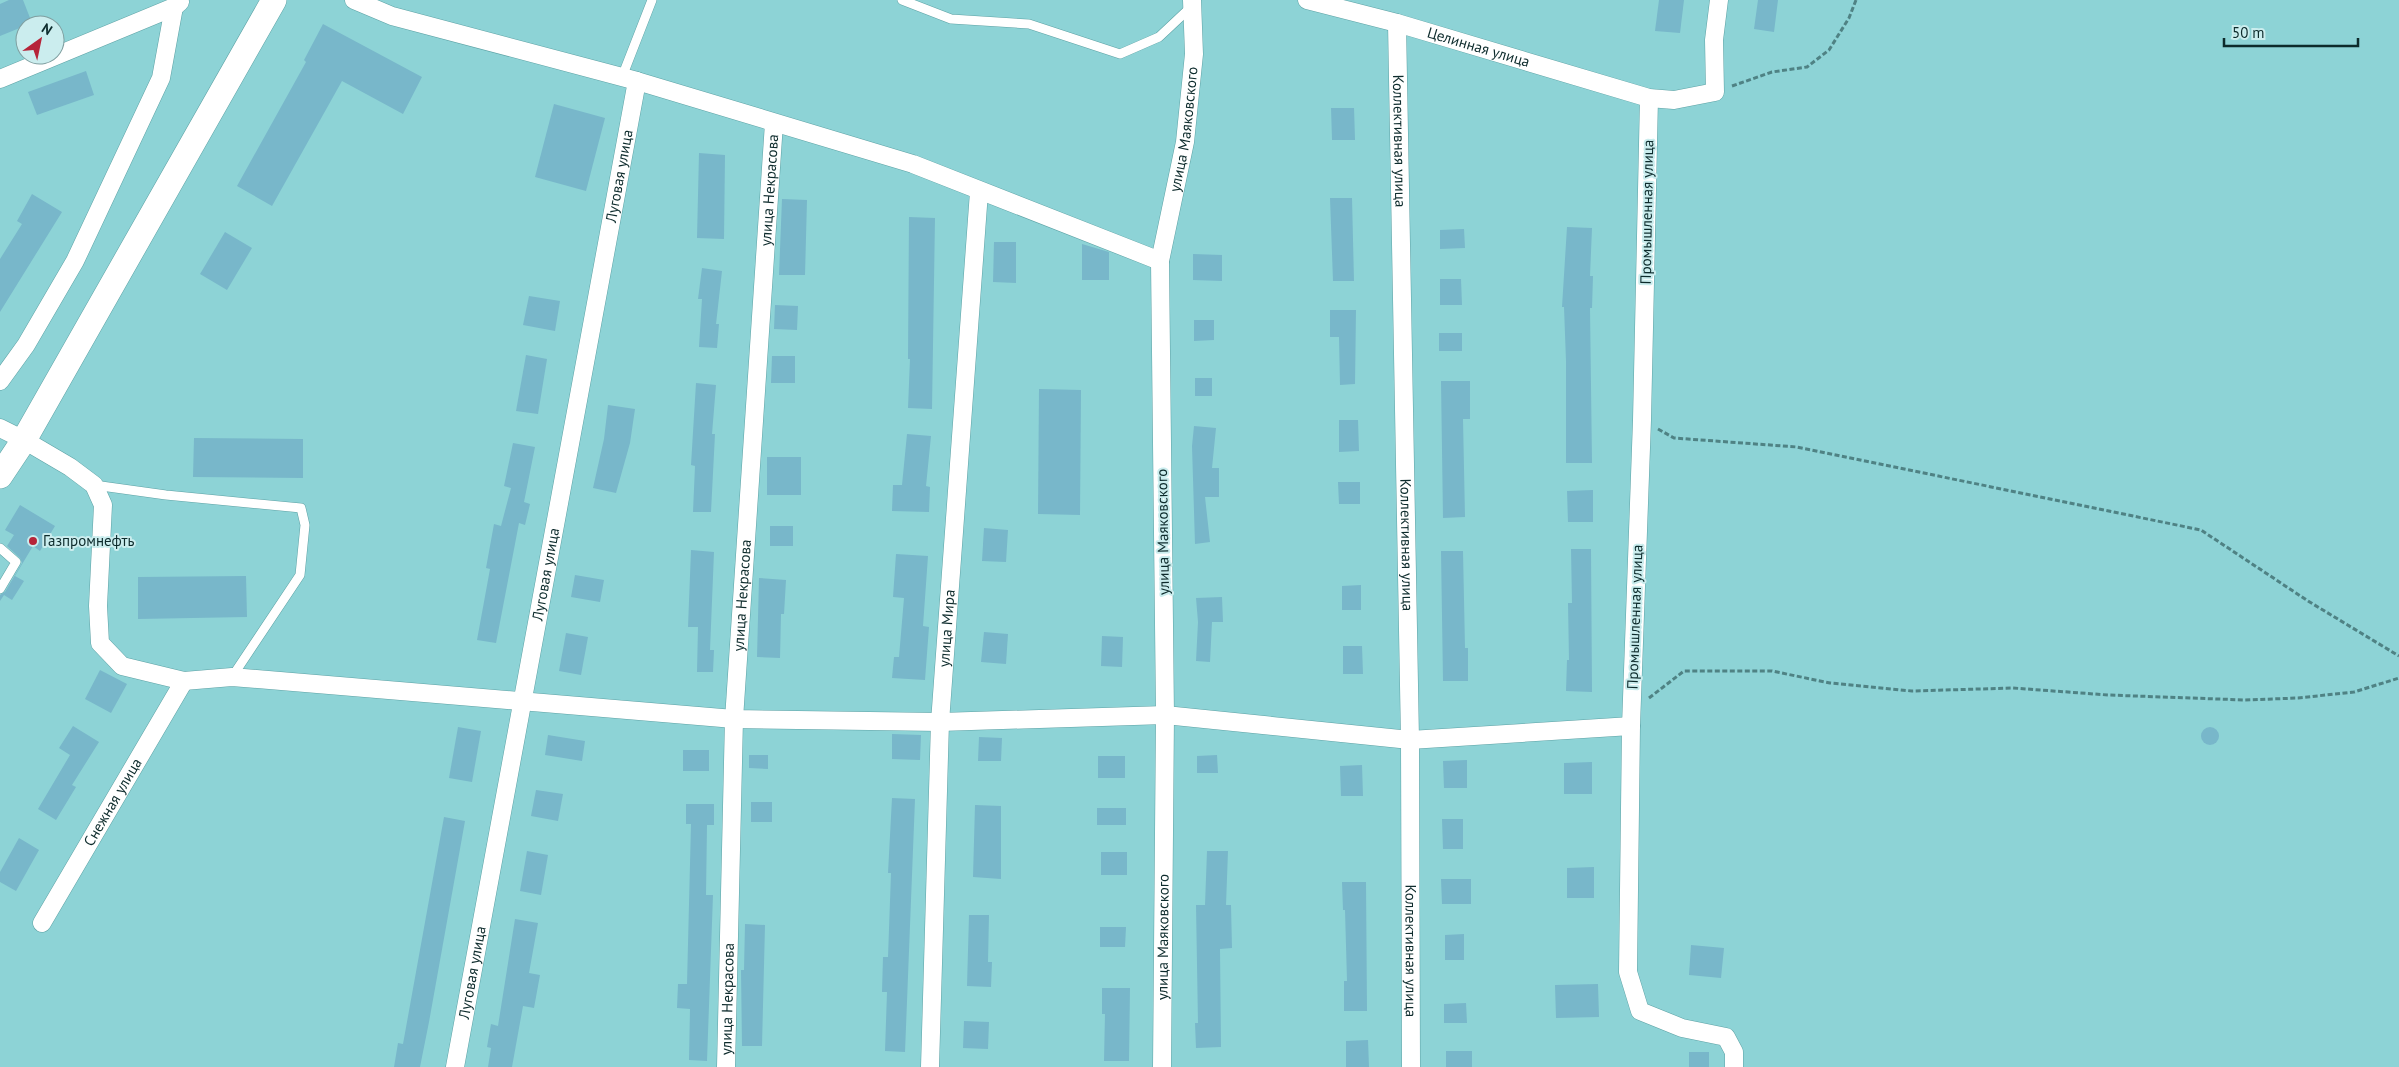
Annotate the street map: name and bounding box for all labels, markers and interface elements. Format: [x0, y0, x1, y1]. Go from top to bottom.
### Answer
north arrow [15, 15, 65, 65]
scale bar [2224, 15, 2358, 47]
text: N [38, 19, 56, 39]
street label: Целинная улица [1425, 23, 1532, 71]
text: 50 m [2232, 23, 2265, 42]
street label: улица Маяковского [1165, 66, 1202, 194]
street label: Коллективная улица [1389, 74, 1410, 207]
street label: Луговая улица [601, 128, 637, 225]
street label: улица Некрасова [756, 134, 782, 247]
street label: Промышленная улица [1636, 139, 1657, 285]
street label: улица Маяковского [1152, 469, 1173, 595]
street label: Коллективная улица [1396, 478, 1418, 611]
street label: Луговая улица [527, 526, 563, 623]
place label: Газпромнефть [43, 531, 134, 550]
marker: Газпромнефть [27, 535, 39, 547]
street label: улица Некрасова [729, 539, 755, 652]
street label: Промышленная улица [1622, 544, 1647, 690]
street label: улица Мира [934, 589, 959, 668]
street label: Снежная улица [79, 754, 146, 850]
street label: улица Маяковского [1153, 874, 1173, 1000]
street label: Коллективная улица [1401, 885, 1421, 1017]
street label: Луговая улица [454, 925, 490, 1021]
street label: улица Некрасова [716, 943, 738, 1055]

